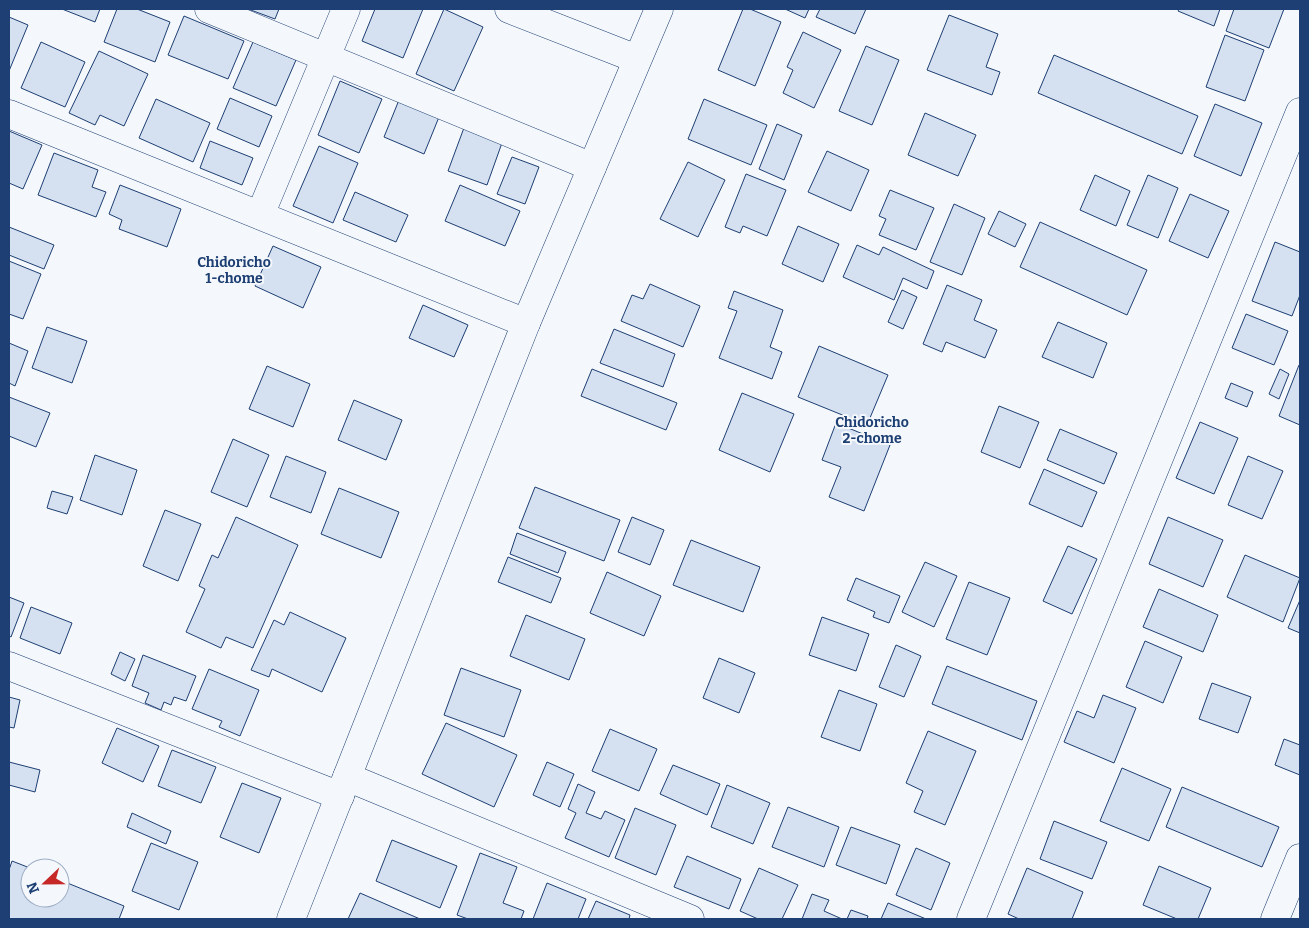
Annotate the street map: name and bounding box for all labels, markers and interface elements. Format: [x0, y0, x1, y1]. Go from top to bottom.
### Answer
district label: Chidoricho 1-chome [197, 254, 271, 287]
district label: Chidoricho 2-chome [835, 414, 909, 447]
north arrow [20, 858, 70, 908]
text: N [23, 879, 43, 896]

